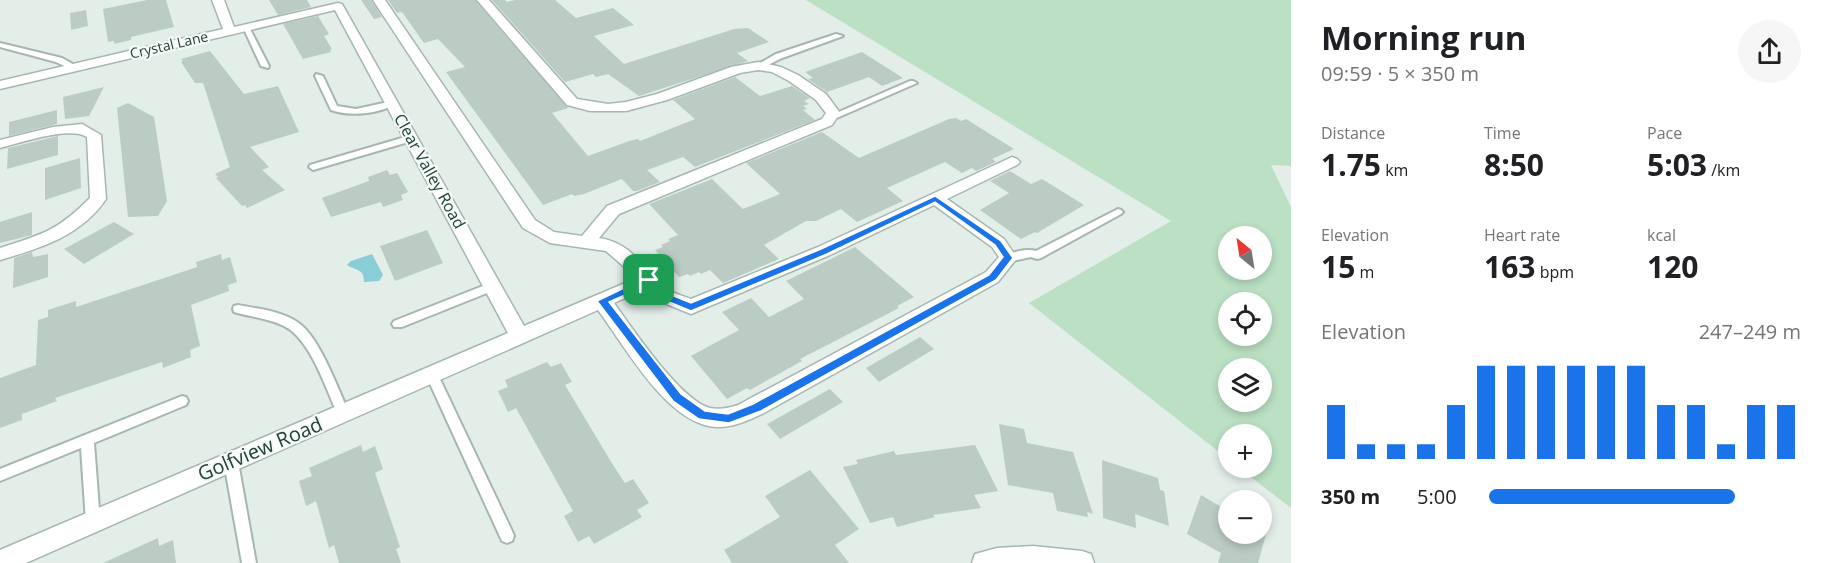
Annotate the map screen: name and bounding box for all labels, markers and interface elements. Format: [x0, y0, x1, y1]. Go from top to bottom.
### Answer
text: Morning run [1321, 15, 1527, 60]
button: share [1738, 20, 1801, 83]
street label: Crystal Lane [128, 26, 210, 63]
text: 09:59 · 5 × 350 m [1321, 60, 1479, 87]
street label: Clear Valley Road [389, 109, 471, 233]
text: Distance [1321, 122, 1385, 144]
text: Time [1484, 122, 1521, 144]
text: Pace [1647, 122, 1682, 144]
text: 1.75 [1321, 144, 1381, 185]
text: 8:50 [1484, 144, 1544, 185]
text: 5:03 [1647, 144, 1707, 185]
text: km [1381, 159, 1408, 181]
text: /km [1707, 159, 1740, 181]
text: Elevation [1321, 224, 1389, 246]
text: Heart rate [1484, 224, 1560, 246]
text: kcal [1647, 224, 1676, 246]
north arrow [1218, 226, 1272, 280]
map controls [1218, 226, 1272, 544]
text: 15 [1321, 246, 1355, 287]
text: 163 [1484, 246, 1535, 287]
text: 120 [1647, 246, 1698, 287]
pin [623, 254, 674, 305]
text: m [1355, 261, 1374, 283]
text: bpm [1535, 261, 1574, 283]
icon: arrive [632, 263, 665, 296]
button: locate [1218, 292, 1272, 346]
text: Elevation [1321, 318, 1406, 345]
text: 247–249 m [1699, 318, 1801, 345]
button: layers [1218, 358, 1272, 412]
street label: Golfview Road [193, 410, 326, 487]
button: + [1218, 424, 1272, 478]
text: 350 m [1321, 483, 1380, 510]
text: 5:00 [1417, 483, 1457, 510]
button: − [1218, 490, 1272, 544]

